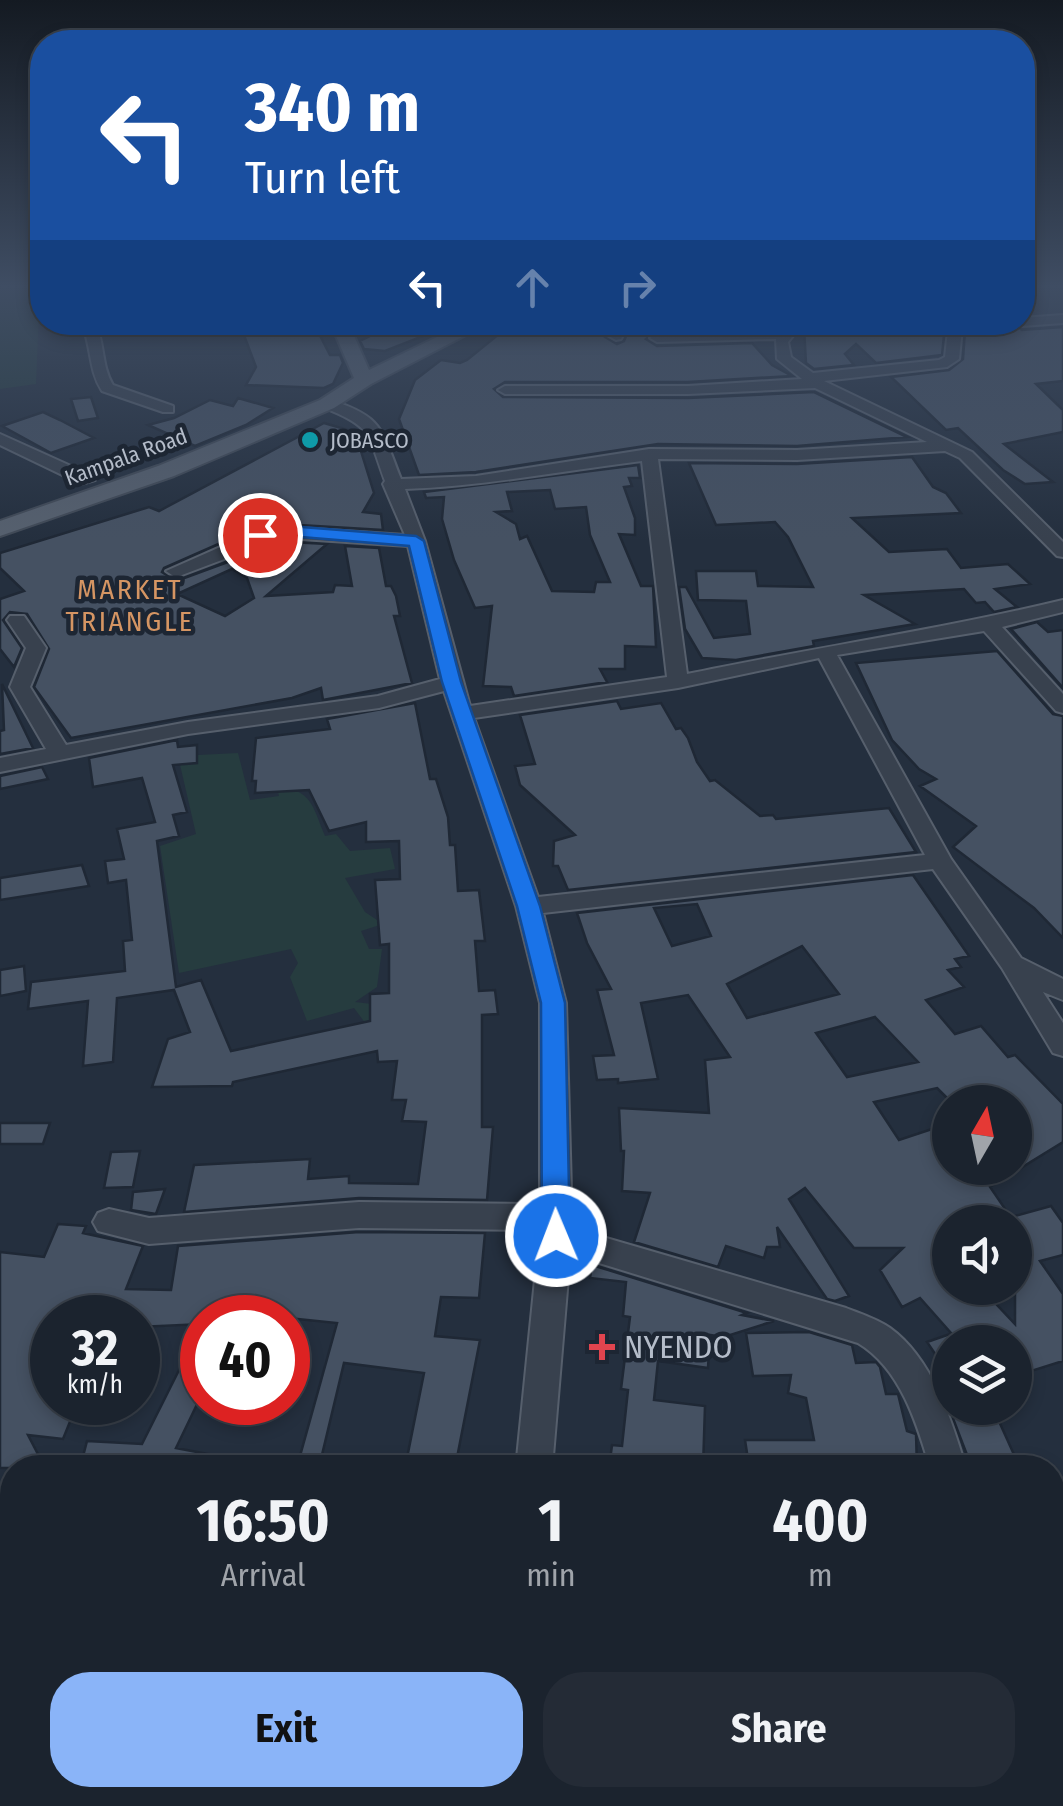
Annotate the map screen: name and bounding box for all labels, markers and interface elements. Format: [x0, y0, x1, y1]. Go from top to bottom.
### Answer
text: 340 m [245, 66, 420, 150]
icon: left [80, 70, 210, 200]
text: Turn left [245, 151, 400, 205]
icon: left [400, 260, 455, 315]
icon: ahead [505, 260, 560, 315]
icon: right [610, 260, 665, 315]
street label: Kampala Road [61, 422, 191, 492]
place label: JOBASCO [330, 427, 409, 454]
marker: JOBASCO [299, 429, 321, 451]
pin [218, 493, 303, 578]
icon: arrive [233, 508, 288, 563]
district label: MARKET TRIANGLE [66, 573, 194, 638]
north arrow [932, 1085, 1032, 1185]
map controls [932, 1085, 1032, 1425]
position arrow [504, 1184, 608, 1288]
button: sound [932, 1205, 1032, 1305]
speed limit sign: 40 [180, 1295, 310, 1425]
text: 32 [72, 1318, 118, 1378]
button: layers [932, 1325, 1032, 1425]
place label: NYENDO [624, 1328, 732, 1366]
marker: NYENDO [589, 1334, 615, 1360]
text: km/h [67, 1370, 123, 1400]
text: 16:50 [196, 1485, 330, 1557]
text: 1 [538, 1485, 564, 1557]
text: 400 [772, 1485, 869, 1557]
text: Arrival [221, 1556, 305, 1594]
text: min [526, 1556, 576, 1594]
text: m [808, 1556, 833, 1594]
button: Exit [50, 1672, 523, 1787]
button: Share [543, 1672, 1015, 1787]

